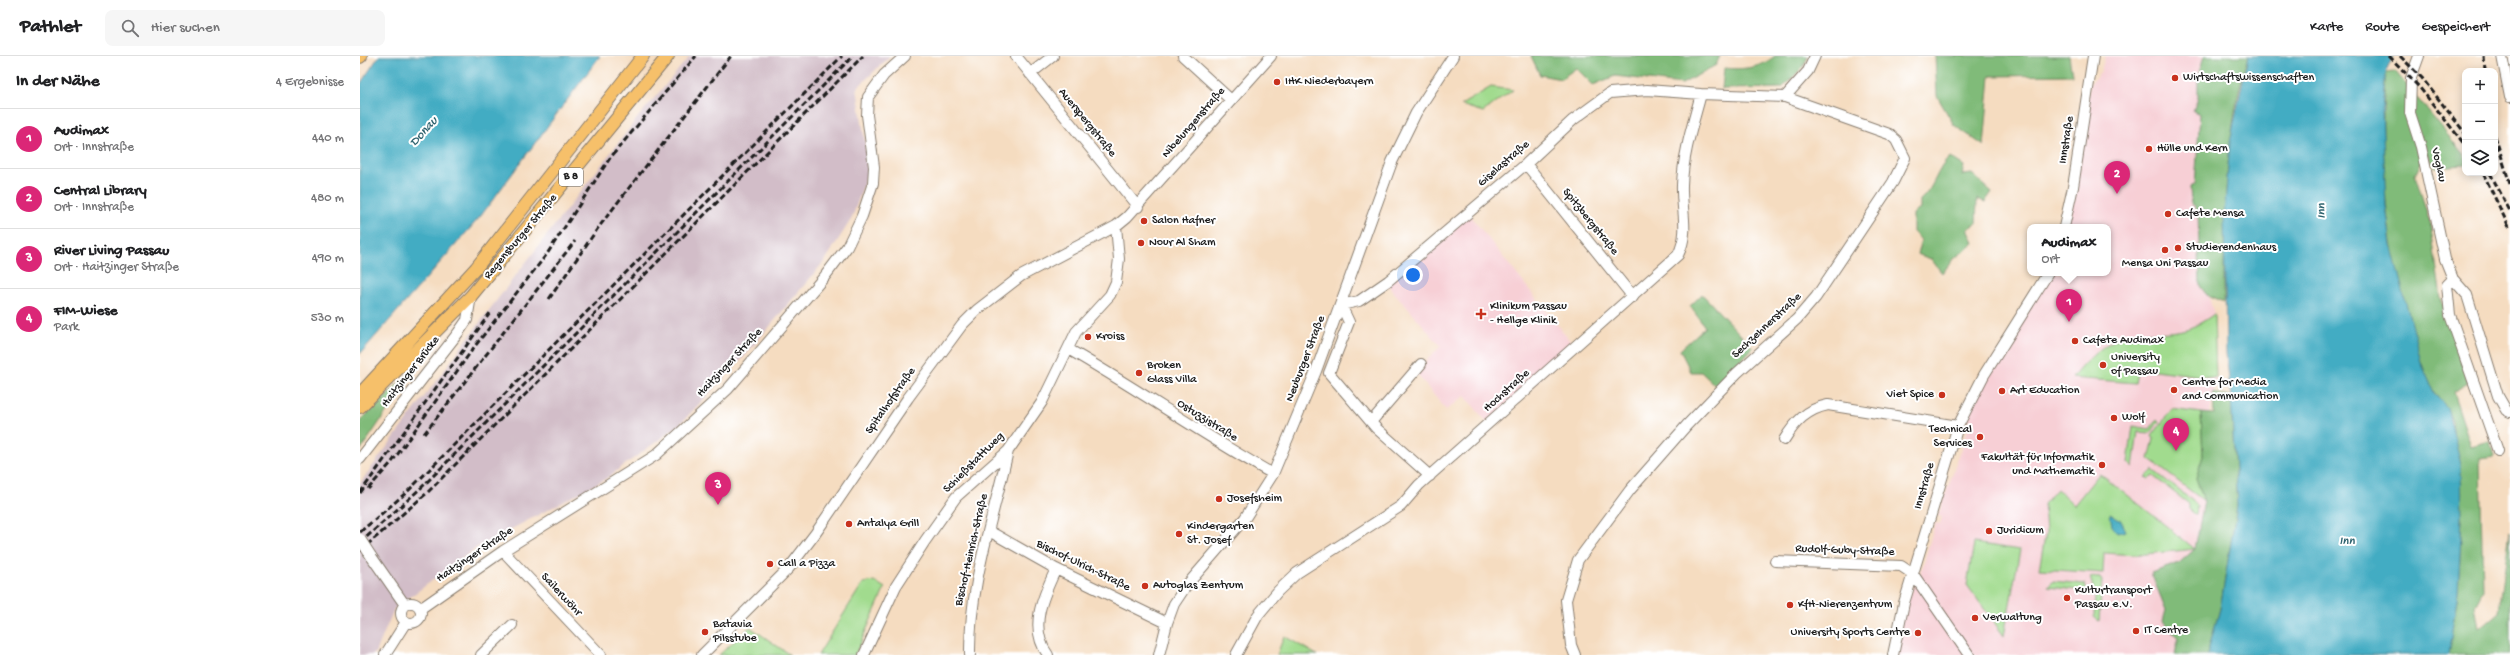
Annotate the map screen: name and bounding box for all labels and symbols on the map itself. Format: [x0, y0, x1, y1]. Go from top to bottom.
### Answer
place label: Wirtschaftswissenschaften [2183, 71, 2315, 85]
marker: Wirtschaftswissenschaften [2170, 73, 2180, 83]
place label: IHK Niederbayern [1285, 75, 1374, 89]
marker: IHK Niederbayern [1272, 77, 1282, 87]
street label: Nibelungenstraße [1159, 84, 1229, 161]
street label: Auerspergstraße [1055, 86, 1120, 161]
water label: Donau [407, 113, 442, 150]
street label: Innstraße [2056, 114, 2078, 165]
street label: Giselastraße [1475, 137, 1533, 190]
place label: Hülle und Kern [2157, 142, 2228, 156]
marker: Hülle und Kern [2144, 144, 2154, 154]
street label: Voglau [2427, 146, 2449, 184]
pin: 2 [2104, 161, 2130, 194]
road number: B 8 [559, 168, 583, 186]
street label: Spitzbergstraße [1559, 186, 1622, 259]
street label: Regensburger Straße [481, 191, 561, 282]
water label: Inn [2314, 202, 2330, 219]
place label: Cafete Mensa [2176, 207, 2245, 221]
marker: Cafete Mensa [2163, 209, 2173, 219]
place label: Salon Hafner [1152, 214, 1217, 228]
marker: Salon Hafner [1139, 216, 1149, 226]
place label: Nour Al Sham [1149, 236, 1216, 250]
marker: Nour Al Sham [1136, 238, 1146, 248]
place label: Studierendenhaus [2186, 241, 2277, 255]
marker: Studierendenhaus [2173, 243, 2183, 253]
marker: Mensa Uni Passau [2160, 245, 2170, 255]
place label: Mensa Uni Passau [2122, 257, 2209, 271]
your location [1403, 265, 1423, 285]
pin: 1 [2056, 289, 2082, 322]
street label: Sechzehnerstraße [1729, 290, 1805, 362]
place label: Klinikum Passau - Hellge Klinik [1490, 300, 1567, 328]
marker: Klinikum Passau - Hellge Klinik [1475, 308, 1487, 320]
street label: Neuburger Straße [1283, 313, 1329, 404]
street label: Haitzinger Straße [694, 325, 766, 401]
place label: Kroiss [1096, 330, 1125, 344]
marker: Kroiss [1083, 332, 1093, 342]
street label: Haitzinger Brücke [379, 333, 444, 410]
place label: Cafete Audimax [2083, 334, 2164, 348]
marker: Cafete Audimax [2070, 336, 2080, 346]
place label: University of Passau [2111, 351, 2160, 379]
place label: Broken Glass Villa [1146, 359, 1197, 387]
marker: University of Passau [2098, 360, 2108, 370]
street label: Spitalhofstraße [863, 364, 920, 437]
street label: Hochstraße [1481, 366, 1534, 415]
marker: Broken Glass Villa [1134, 368, 1144, 378]
place label: Centre for Media and Communication [2182, 376, 2278, 404]
place label: Art Education [2010, 384, 2080, 398]
marker: Centre for Media and Communication [2169, 385, 2179, 395]
marker: Art Education [1997, 386, 2007, 396]
place label: Viet Spice [1885, 388, 1935, 402]
marker: Viet Spice [1937, 390, 1947, 400]
street label: Ostuzzistraße [1174, 397, 1241, 446]
place label: Wolf [2122, 411, 2146, 425]
marker: Wolf [2109, 413, 2119, 423]
pin: 4 [2163, 418, 2189, 451]
place label: Technical Services [1928, 423, 1973, 451]
street label: Schießstattweg [941, 430, 1007, 496]
marker: Technical Services [1975, 432, 1985, 442]
place label: Fakultät für Informatik und Mathematik [1980, 451, 2096, 479]
street label: Innstraße [1912, 460, 1939, 511]
marker: Fakultät für Informatik und Mathematik [2097, 460, 2107, 470]
pin: 3 [705, 472, 731, 505]
street label: Bischof-Heinrich-Straße [952, 492, 992, 608]
place label: Josefsheim [1227, 492, 1283, 506]
marker: Josefsheim [1214, 494, 1224, 504]
place label: Antalya Grill [857, 517, 919, 531]
marker: Antalya Grill [844, 519, 854, 529]
place label: Kindergarten St. Josef [1187, 520, 1254, 548]
street label: Haitzinger Straße [434, 524, 517, 586]
place label: Juridicum [1997, 524, 2044, 538]
marker: Juridicum [1984, 526, 1994, 536]
marker: Kindergarten St. Josef [1174, 529, 1184, 539]
water label: Inn [2339, 534, 2356, 549]
street label: Bischof-Ulrich-Straße [1033, 537, 1133, 595]
street label: Rudolf-Guby-Straße [1795, 542, 1896, 560]
place label: Call a Pizza [778, 557, 836, 571]
marker: Call a Pizza [765, 559, 775, 569]
street label: Sailerwöhr [537, 570, 586, 621]
place label: Autoglas Zentrum [1153, 579, 1244, 593]
marker: Autoglas Zentrum [1140, 581, 1150, 591]
place label: Kulturtransport Passau e.V. [2074, 584, 2153, 612]
marker: Kulturtransport Passau e.V. [2062, 593, 2072, 603]
place label: KfH-Nierenzentrum [1798, 598, 1893, 612]
marker: KfH-Nierenzentrum [1785, 600, 1795, 610]
place label: Verwaltung [1982, 611, 2042, 625]
marker: Verwaltung [1970, 613, 1980, 623]
place label: Batavia Pilsstube [712, 618, 758, 646]
place label: IT Centre [2144, 624, 2189, 638]
place label: University Sports Centre [1791, 626, 1911, 640]
marker: IT Centre [2131, 626, 2141, 636]
marker: Batavia Pilsstube [700, 627, 710, 637]
marker: University Sports Centre [1913, 628, 1923, 638]

